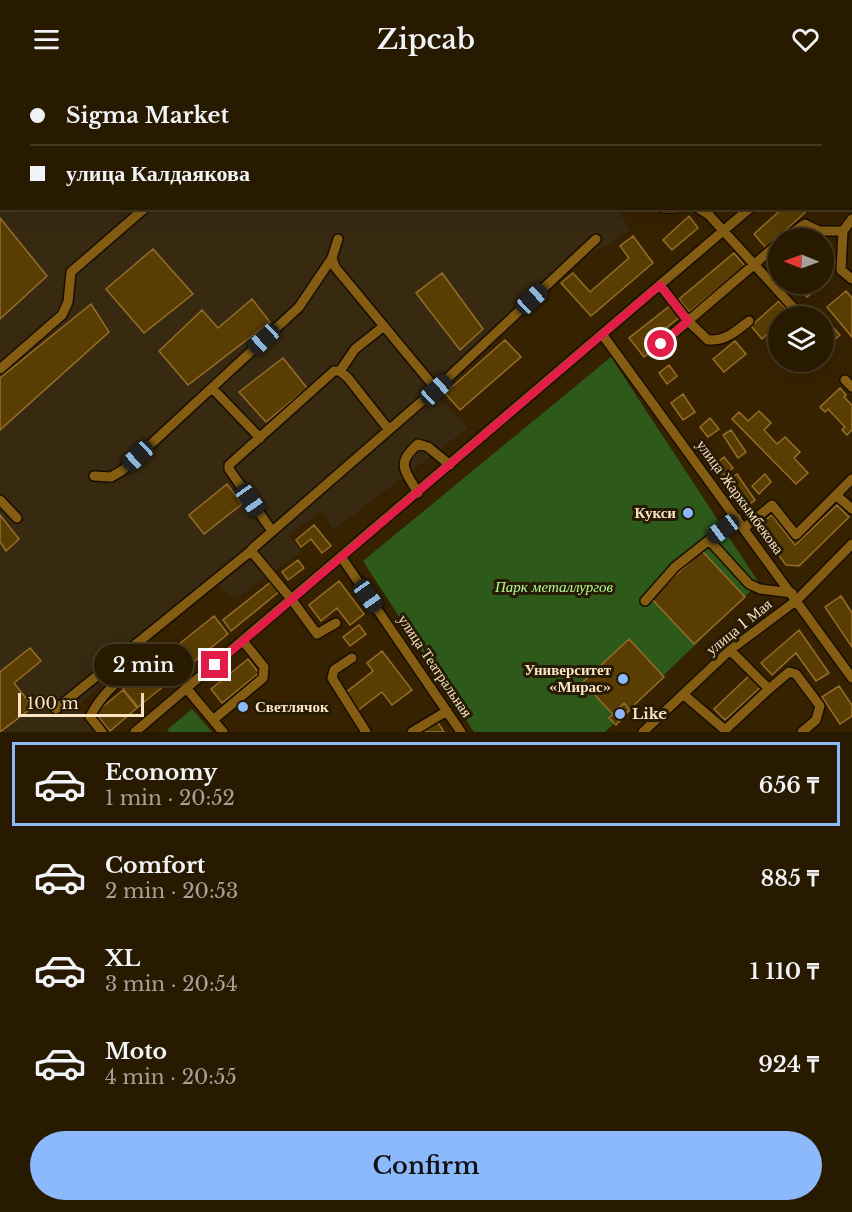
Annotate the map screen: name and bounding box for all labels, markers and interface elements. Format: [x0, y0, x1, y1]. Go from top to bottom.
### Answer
icon: menu [30, 23, 63, 56]
text: Zipcab [377, 23, 475, 56]
icon: heart [789, 23, 822, 56]
text: Sigma Market [66, 102, 229, 129]
text: улица Калдаякова [66, 160, 250, 187]
north arrow [768, 228, 834, 294]
map controls [768, 228, 834, 372]
car [513, 280, 551, 318]
button: layers [768, 306, 834, 372]
car [245, 320, 283, 358]
route start [647, 330, 674, 357]
car [417, 371, 455, 409]
street label: улица Жаркымбекова [692, 436, 789, 558]
car [119, 437, 157, 475]
car [232, 480, 268, 520]
place label: Кукси [634, 503, 676, 522]
marker: Кукси [681, 506, 695, 520]
car [703, 511, 743, 547]
car [350, 576, 386, 616]
park label: Парк металлургов [494, 577, 614, 596]
street label: улица 1 Мая [702, 594, 776, 659]
street label: улица Театральная [394, 611, 477, 721]
callout: 2 min [95, 644, 194, 686]
route end [201, 651, 228, 678]
text: 2 min [113, 653, 174, 677]
place label: Университет «Мирас» [524, 660, 612, 696]
marker: Университет «Мирас» [616, 672, 630, 686]
scale bar [18, 690, 144, 718]
text: 100 m [27, 693, 79, 713]
place label: Светлячок [255, 697, 329, 716]
marker: Светлячок [236, 700, 250, 714]
place label: Like [632, 704, 667, 723]
marker: Like [613, 707, 627, 721]
icon: car [33, 757, 87, 811]
text: Economy [105, 759, 217, 786]
text: 656 ₸ [759, 772, 819, 799]
text: 1 min · 20:52 [105, 786, 235, 810]
icon: car [33, 850, 87, 904]
text: Comfort [105, 852, 205, 879]
text: 885 ₸ [761, 865, 819, 892]
text: 2 min · 20:53 [105, 879, 238, 903]
icon: car [33, 943, 87, 997]
text: XL [105, 945, 140, 972]
text: 1 110 ₸ [750, 958, 819, 985]
text: 3 min · 20:54 [105, 972, 238, 996]
icon: car [33, 1036, 87, 1090]
text: Moto [105, 1038, 167, 1065]
text: 924 ₸ [758, 1051, 819, 1078]
text: 4 min · 20:55 [105, 1065, 237, 1089]
button: Confirm [30, 1131, 822, 1200]

